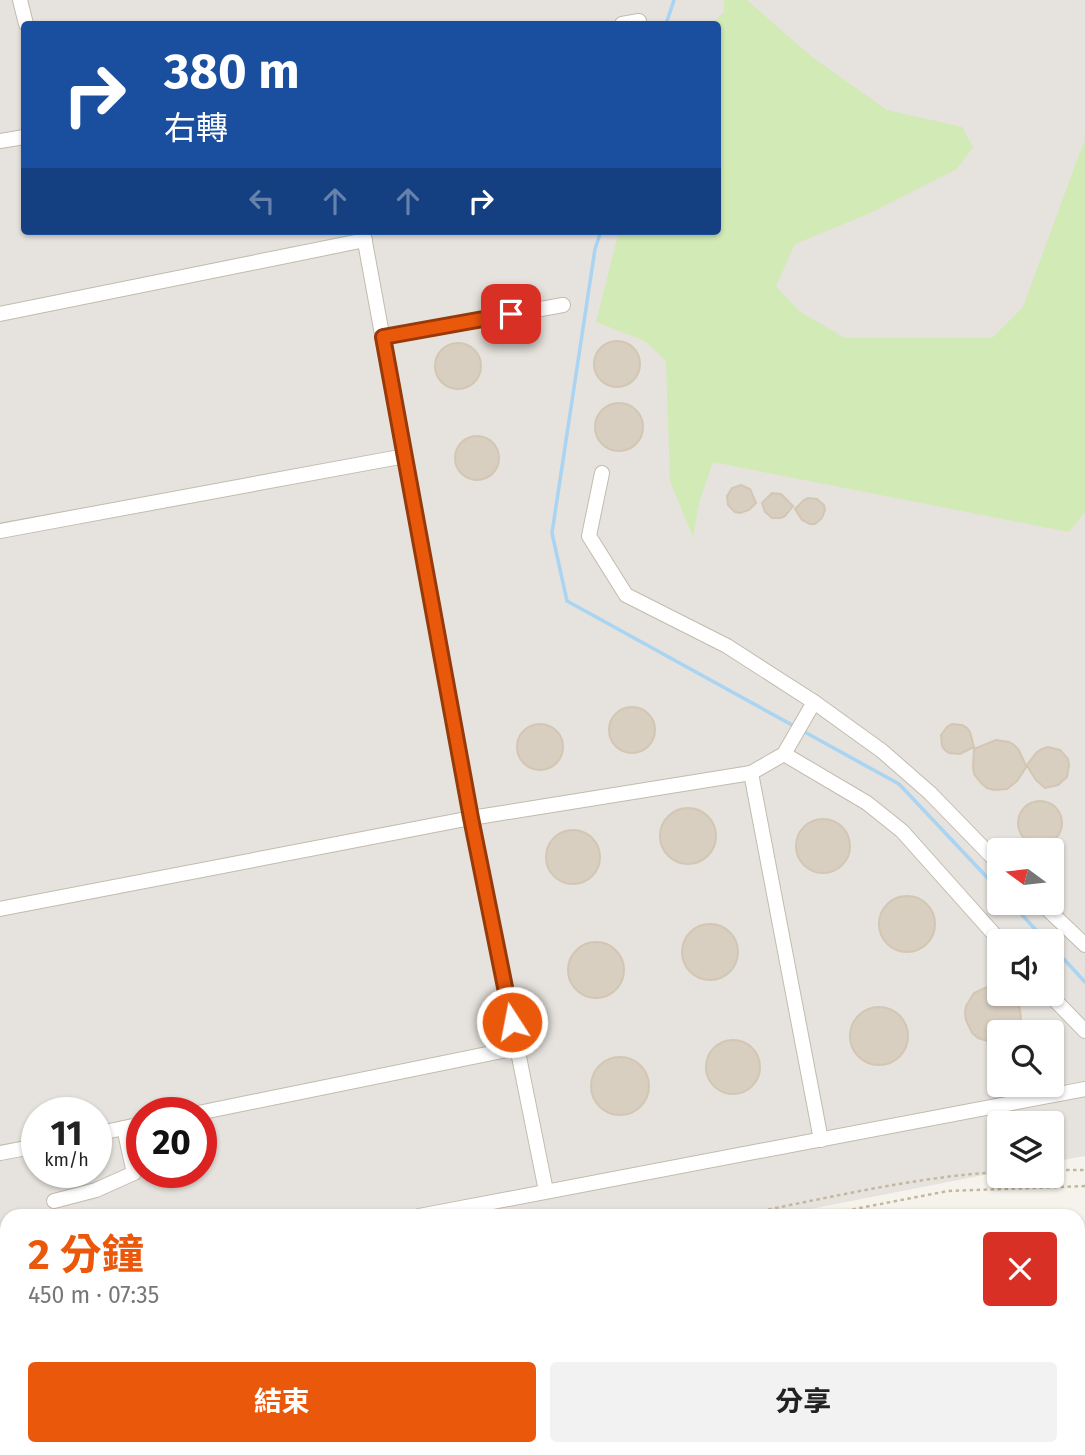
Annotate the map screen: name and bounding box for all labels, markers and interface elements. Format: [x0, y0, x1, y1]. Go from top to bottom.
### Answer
text: 380 m [164, 42, 300, 101]
icon: right [49, 49, 140, 140]
text: 右轉 [164, 109, 228, 147]
icon: left [243, 182, 281, 220]
icon: ahead [316, 182, 354, 220]
icon: ahead [389, 182, 427, 220]
icon: right [462, 182, 500, 220]
pin [481, 284, 541, 344]
icon: arrive [492, 295, 530, 333]
north arrow [987, 838, 1064, 915]
map controls [987, 838, 1064, 1188]
button: sound [987, 929, 1064, 1006]
position arrow [475, 985, 549, 1059]
button: search [987, 1020, 1064, 1097]
speed limit sign: 20 [126, 1097, 217, 1188]
button: layers [987, 1111, 1064, 1188]
text: 11 [51, 1112, 82, 1154]
text: km/h [44, 1149, 89, 1171]
text: 2 分鐘 [28, 1230, 144, 1280]
button: close [983, 1232, 1057, 1306]
text: 450 m · 07:35 [28, 1281, 159, 1309]
button: 結束 [28, 1362, 536, 1442]
button: 分享 [550, 1362, 1057, 1442]

